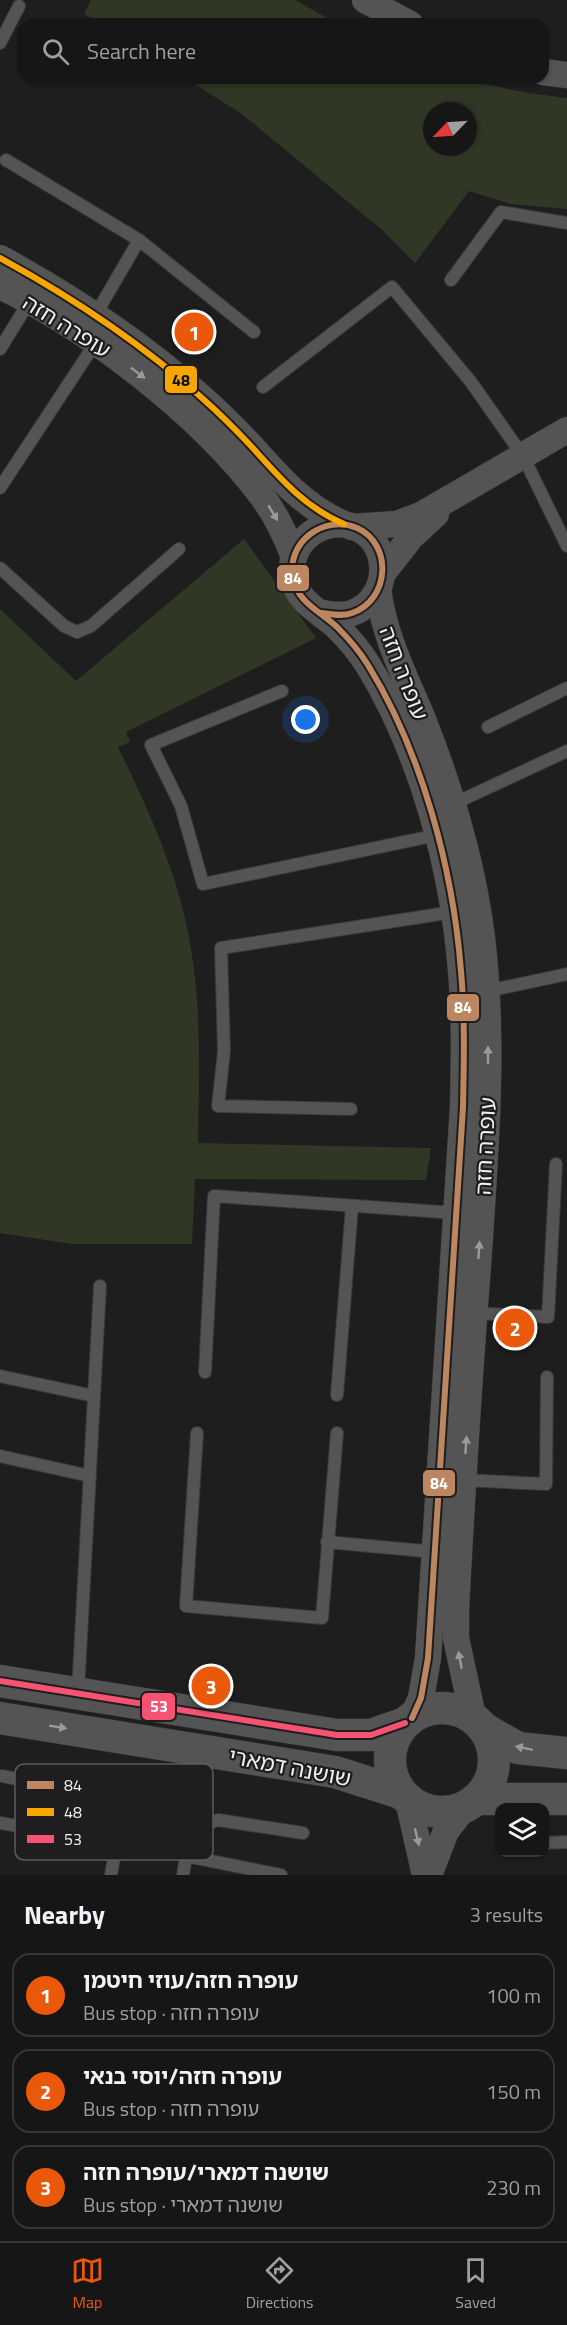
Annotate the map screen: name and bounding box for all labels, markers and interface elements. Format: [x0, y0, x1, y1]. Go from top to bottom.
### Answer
search box [18, 18, 549, 84]
text: Search here [87, 34, 196, 68]
icon: search [39, 35, 72, 68]
north arrow [423, 102, 477, 156]
street label: עופרה חזה [16, 286, 118, 366]
pin: 1 [174, 310, 214, 354]
line badge: 48 [164, 365, 198, 394]
one-way arrow [130, 367, 145, 379]
text: 48 [172, 368, 190, 392]
one-way arrow [267, 505, 278, 521]
line badge: 84 [276, 564, 310, 592]
text: 84 [284, 566, 302, 590]
street label: עופרה חזה [371, 621, 437, 725]
your location [291, 705, 320, 734]
line badge: 84 [446, 993, 480, 1022]
text: 84 [454, 995, 472, 1019]
one-way arrow [483, 1046, 493, 1065]
street label: עופרה חזה [465, 1096, 505, 1196]
one-way arrow [474, 1241, 483, 1260]
pin: 2 [496, 1306, 534, 1350]
one-way arrow [461, 1435, 470, 1454]
line badge: 84 [422, 1469, 456, 1497]
text: 84 [430, 1471, 448, 1495]
one-way arrow [455, 1650, 464, 1669]
pin: 3 [192, 1664, 230, 1708]
line badge: 53 [141, 1692, 176, 1721]
text: 53 [150, 1694, 168, 1718]
one-way arrow [48, 1723, 67, 1732]
street label: שושנה דמארי [226, 1739, 354, 1795]
one-way arrow [515, 1743, 534, 1752]
legend [15, 1764, 213, 1860]
text: 84 [64, 1773, 82, 1797]
text: 48 [64, 1800, 82, 1824]
map controls [495, 1803, 549, 1857]
button: layers [495, 1803, 549, 1857]
text: 53 [64, 1827, 82, 1851]
one-way arrow [413, 1828, 423, 1846]
text: Nearby [24, 1895, 105, 1934]
text: 3 results [470, 1899, 543, 1930]
text: עופרה חזה/עוזי חיטמן [83, 1963, 298, 1997]
text: 1 [40, 1980, 51, 2011]
text: 100 m [486, 1980, 541, 2011]
text: Bus stop · עופרה חזה [83, 1997, 259, 2028]
text: עופרה חזה/יוסי בנאי [83, 2059, 282, 2093]
text: 2 [40, 2076, 51, 2107]
text: 150 m [486, 2076, 541, 2107]
text: Bus stop · עופרה חזה [83, 2093, 259, 2124]
text: שושנה דמארי/עופרה חזה [83, 2155, 329, 2189]
text: 3 [40, 2172, 51, 2203]
text: 230 m [486, 2172, 541, 2203]
text: Bus stop · שושנה דמארי [83, 2189, 283, 2220]
tab: Map [71, 2254, 104, 2314]
tab: Directions [246, 2254, 314, 2314]
tab: Saved [455, 2254, 496, 2314]

